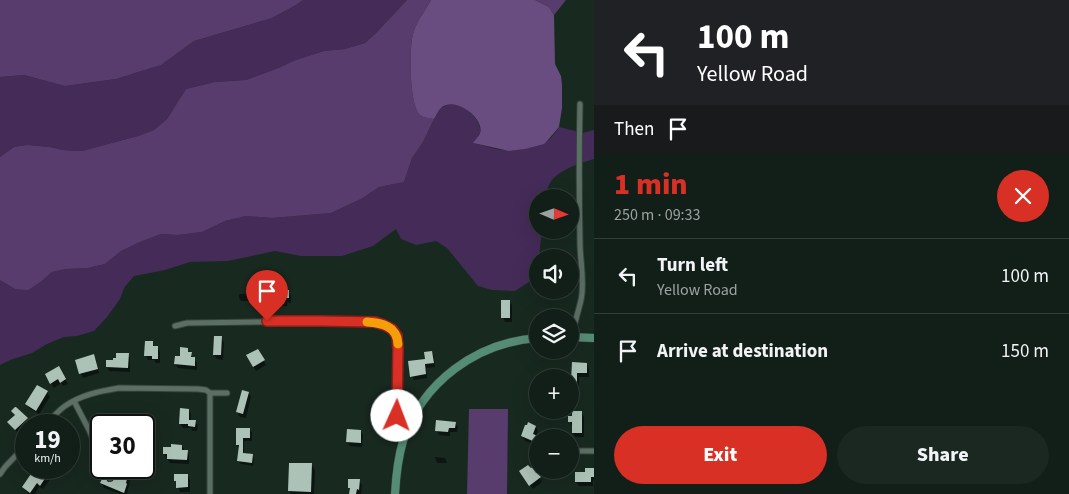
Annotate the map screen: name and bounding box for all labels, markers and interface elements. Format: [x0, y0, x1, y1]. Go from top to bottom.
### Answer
text: 100 m [697, 12, 789, 62]
icon: left [614, 20, 679, 85]
text: Yellow Road [697, 58, 808, 90]
icon: arrive [664, 115, 692, 143]
text: Then [614, 116, 654, 143]
text: 1 min [614, 163, 688, 206]
button: close [997, 170, 1049, 222]
north arrow [529, 189, 579, 239]
map controls [529, 189, 579, 479]
text: 250 m · 09:33 [614, 204, 701, 226]
button: sound [529, 249, 579, 299]
text: Turn left [657, 252, 728, 279]
icon: left [614, 262, 642, 290]
text: 100 m [1001, 263, 1049, 290]
pin [246, 270, 288, 321]
icon: arrive [253, 277, 281, 305]
text: Yellow Road [657, 279, 738, 301]
button: layers [529, 309, 579, 359]
icon: arrive [614, 337, 642, 365]
text: Arrive at destination [657, 338, 828, 365]
text: 150 m [1001, 338, 1049, 365]
button: + [529, 369, 579, 419]
position arrow [370, 389, 422, 441]
speed limit sign: 30 [90, 414, 155, 479]
text: 19 [34, 422, 61, 458]
button: Exit [614, 426, 827, 484]
button: Share [837, 426, 1049, 484]
button: − [529, 429, 579, 479]
text: km/h [34, 450, 61, 467]

